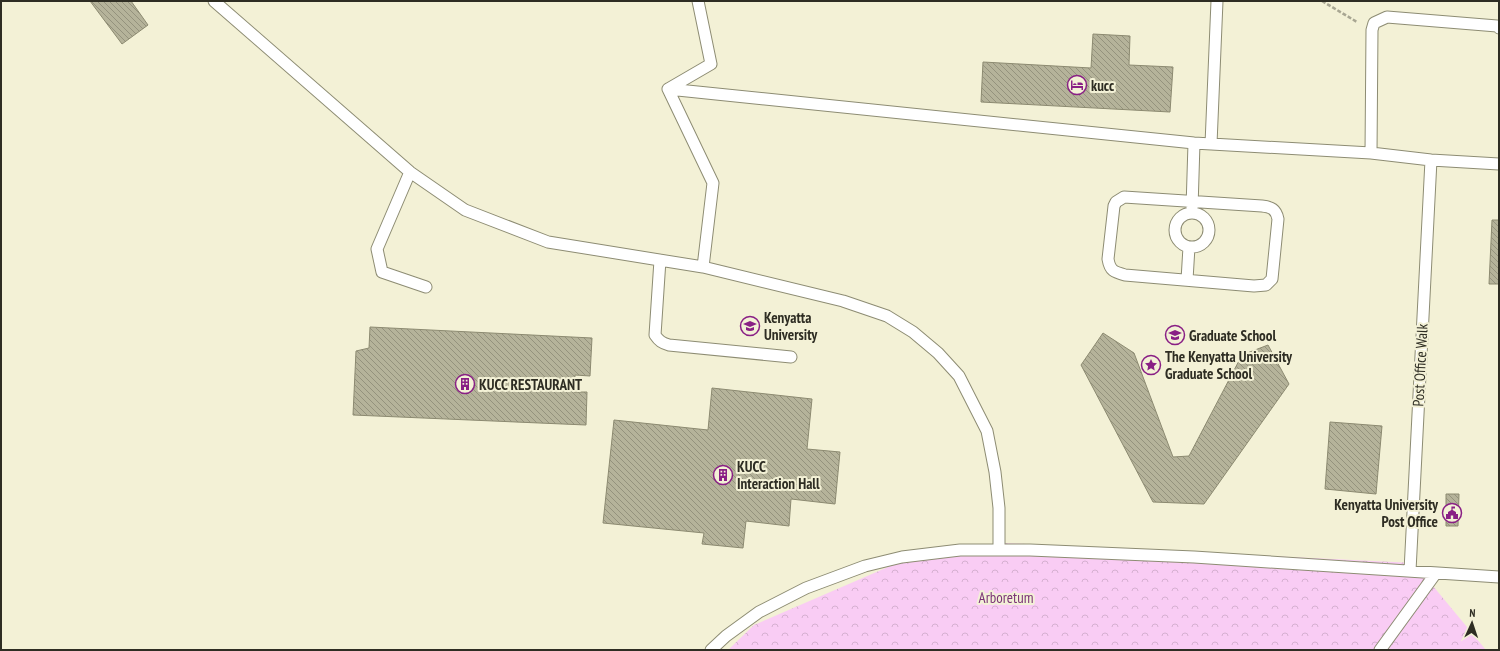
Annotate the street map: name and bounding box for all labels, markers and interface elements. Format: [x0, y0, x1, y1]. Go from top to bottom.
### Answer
hotel icon: kucc [1066, 74, 1088, 96]
place label: kucc [1091, 76, 1115, 95]
place label: Kenyatta University [764, 308, 818, 344]
school or university icon: Kenyatta University [739, 315, 761, 337]
street label: Post Office Walk [1408, 323, 1432, 407]
school or university icon: Graduate School [1164, 324, 1186, 346]
place label: Graduate School [1189, 326, 1276, 345]
place label: The Kenyatta University Graduate School [1165, 347, 1293, 383]
place icon: The Kenyatta University Graduate School [1140, 354, 1162, 376]
building icon: KUCC RESTAURANT [454, 373, 476, 395]
place label: KUCC RESTAURANT [479, 375, 582, 394]
place label: KUCC Interaction Hall [737, 457, 820, 493]
building icon: KUCC Interaction Hall [712, 464, 734, 486]
place label: Kenyatta University Post Office [1334, 495, 1439, 531]
public building icon: Kenyatta University Post Office [1441, 502, 1463, 524]
park label: Arboretum [979, 588, 1033, 607]
north arrow [1452, 603, 1492, 643]
text: N [1469, 606, 1476, 620]

